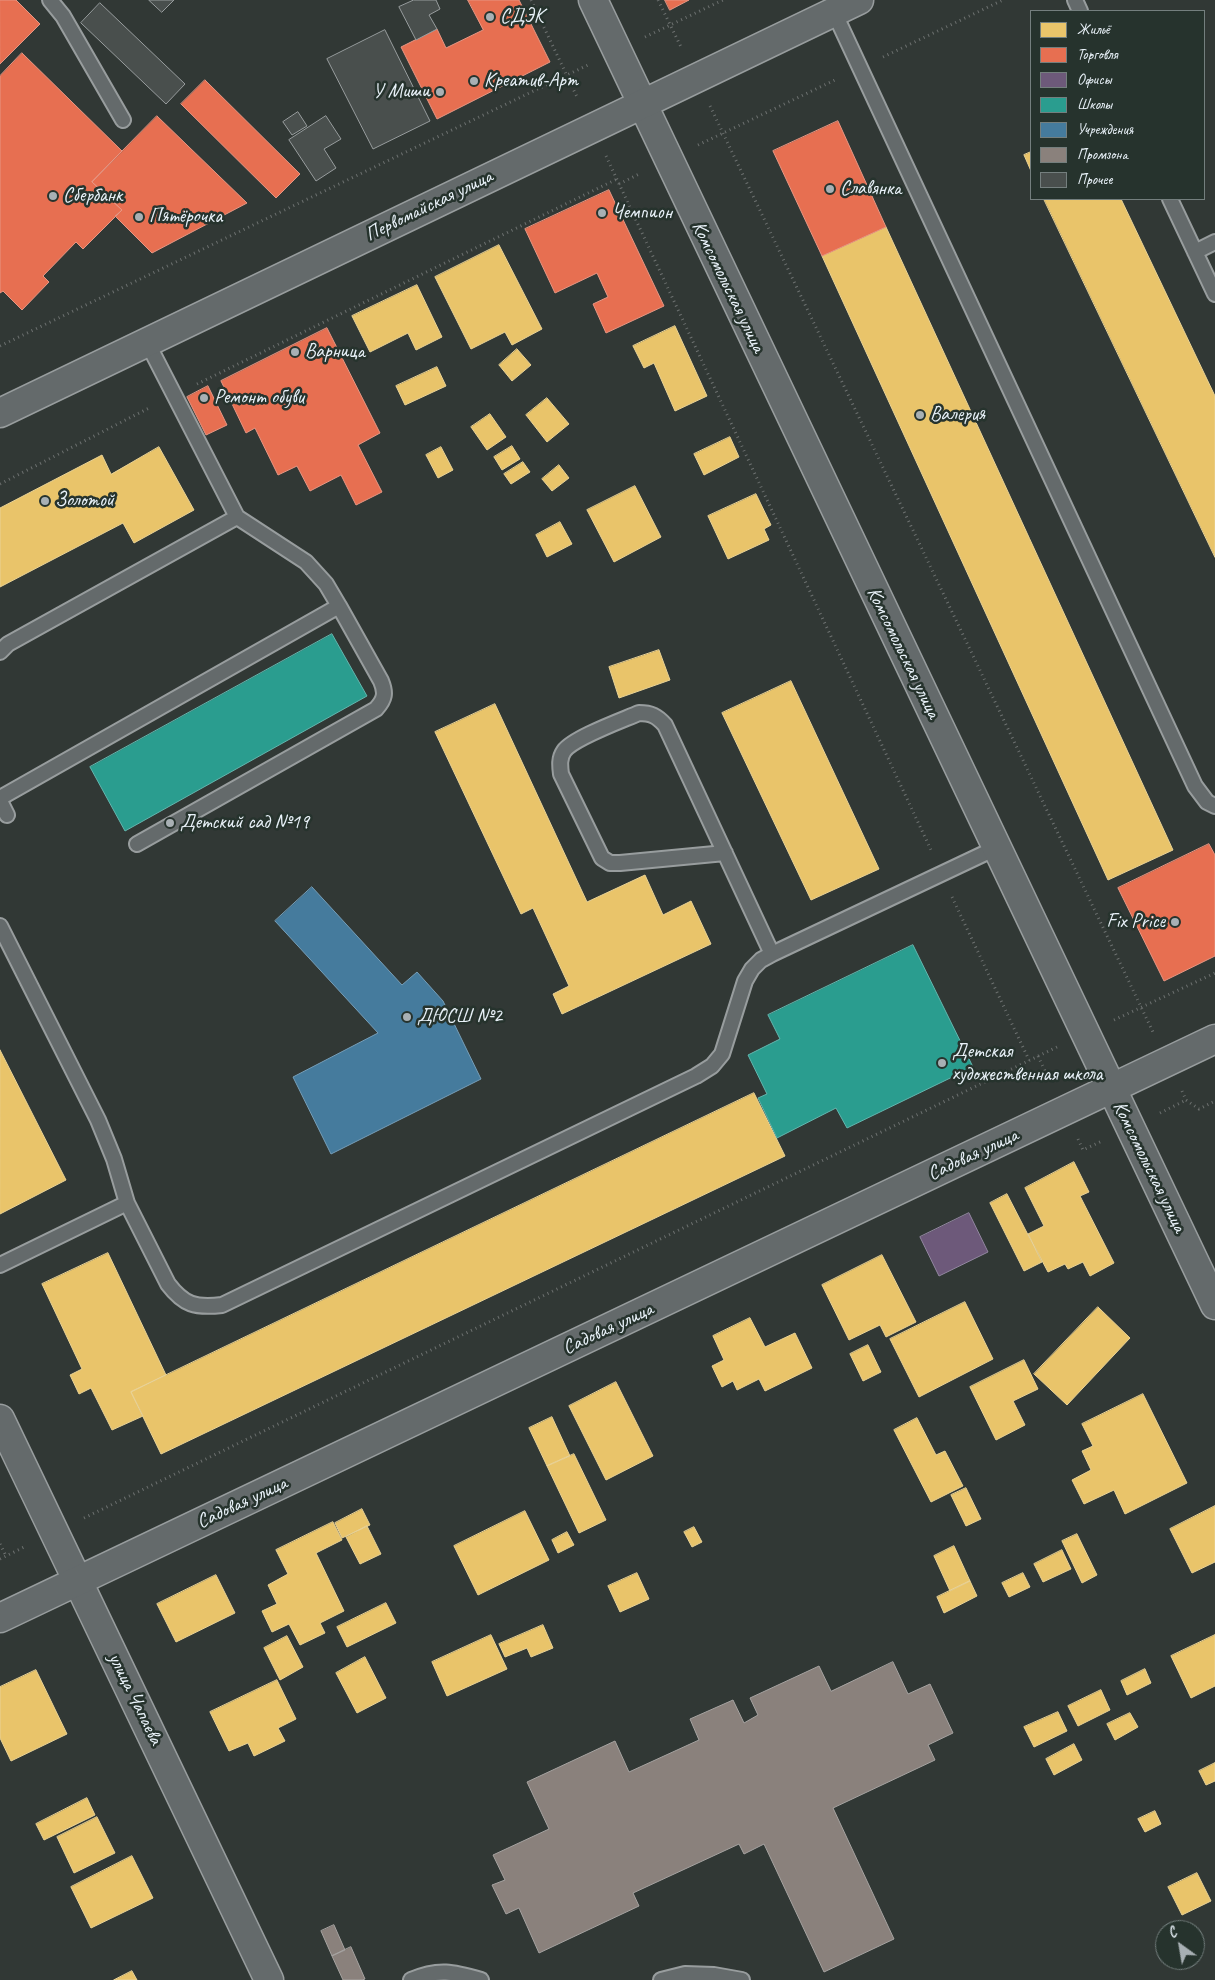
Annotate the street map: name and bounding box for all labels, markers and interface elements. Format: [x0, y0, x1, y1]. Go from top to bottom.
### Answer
place label: СДЭК [500, 5, 544, 29]
legend [1030, 10, 1205, 200]
marker: СДЭК [484, 11, 496, 23]
text: Жильё [1077, 20, 1110, 39]
text: Торговля [1077, 45, 1118, 64]
place label: Креатив-Арт [484, 69, 578, 93]
text: Офисы [1077, 70, 1111, 89]
marker: Креатив-Арт [468, 75, 480, 87]
place label: У Миши [373, 80, 430, 104]
marker: У Миши [434, 86, 446, 98]
text: Школы [1077, 95, 1112, 114]
text: Учреждения [1077, 120, 1133, 139]
text: Промзона [1077, 145, 1128, 164]
street label: Первомайская улица [361, 165, 497, 247]
text: Прочее [1077, 170, 1112, 189]
place label: Славянка [840, 177, 901, 201]
marker: Славянка [824, 183, 836, 195]
place label: Сбербанк [63, 184, 122, 208]
marker: Сбербанк [47, 190, 59, 202]
place label: Чемпион [612, 201, 672, 225]
place label: Пятёрочка [149, 205, 222, 229]
marker: Чемпион [596, 207, 608, 219]
marker: Пятёрочка [133, 211, 145, 223]
street label: Комсомольская улица [686, 217, 770, 357]
place label: Варница [305, 340, 365, 364]
marker: Варница [289, 346, 301, 358]
place label: Ремонт обуви [214, 386, 304, 410]
marker: Ремонт обуви [198, 392, 210, 404]
place label: Валерия [930, 403, 985, 427]
marker: Валерия [914, 409, 926, 421]
place label: Золотой [55, 489, 114, 513]
marker: Золотой [39, 495, 51, 507]
street label: Комсомольская улица [861, 583, 945, 723]
place label: Детский сад №19 [180, 811, 309, 835]
marker: Детский сад №19 [164, 817, 176, 829]
place label: Fix Price [1106, 910, 1165, 934]
marker: Fix Price [1169, 916, 1181, 928]
place label: ДЮСШ №2 [417, 1005, 502, 1029]
marker: ДЮСШ №2 [401, 1011, 413, 1023]
place label: Детская художественная школа [952, 1040, 1103, 1087]
marker: Детская художественная школа [936, 1057, 948, 1069]
street label: Комсомольская улица [1107, 1097, 1191, 1237]
street label: Садовая улица [924, 1124, 1022, 1186]
street label: Садовая улица [559, 1298, 657, 1360]
street label: Садовая улица [193, 1472, 291, 1534]
street label: улица Чапаева [102, 1649, 168, 1749]
north arrow [1155, 1920, 1205, 1970]
text: С [1165, 1924, 1180, 1942]

